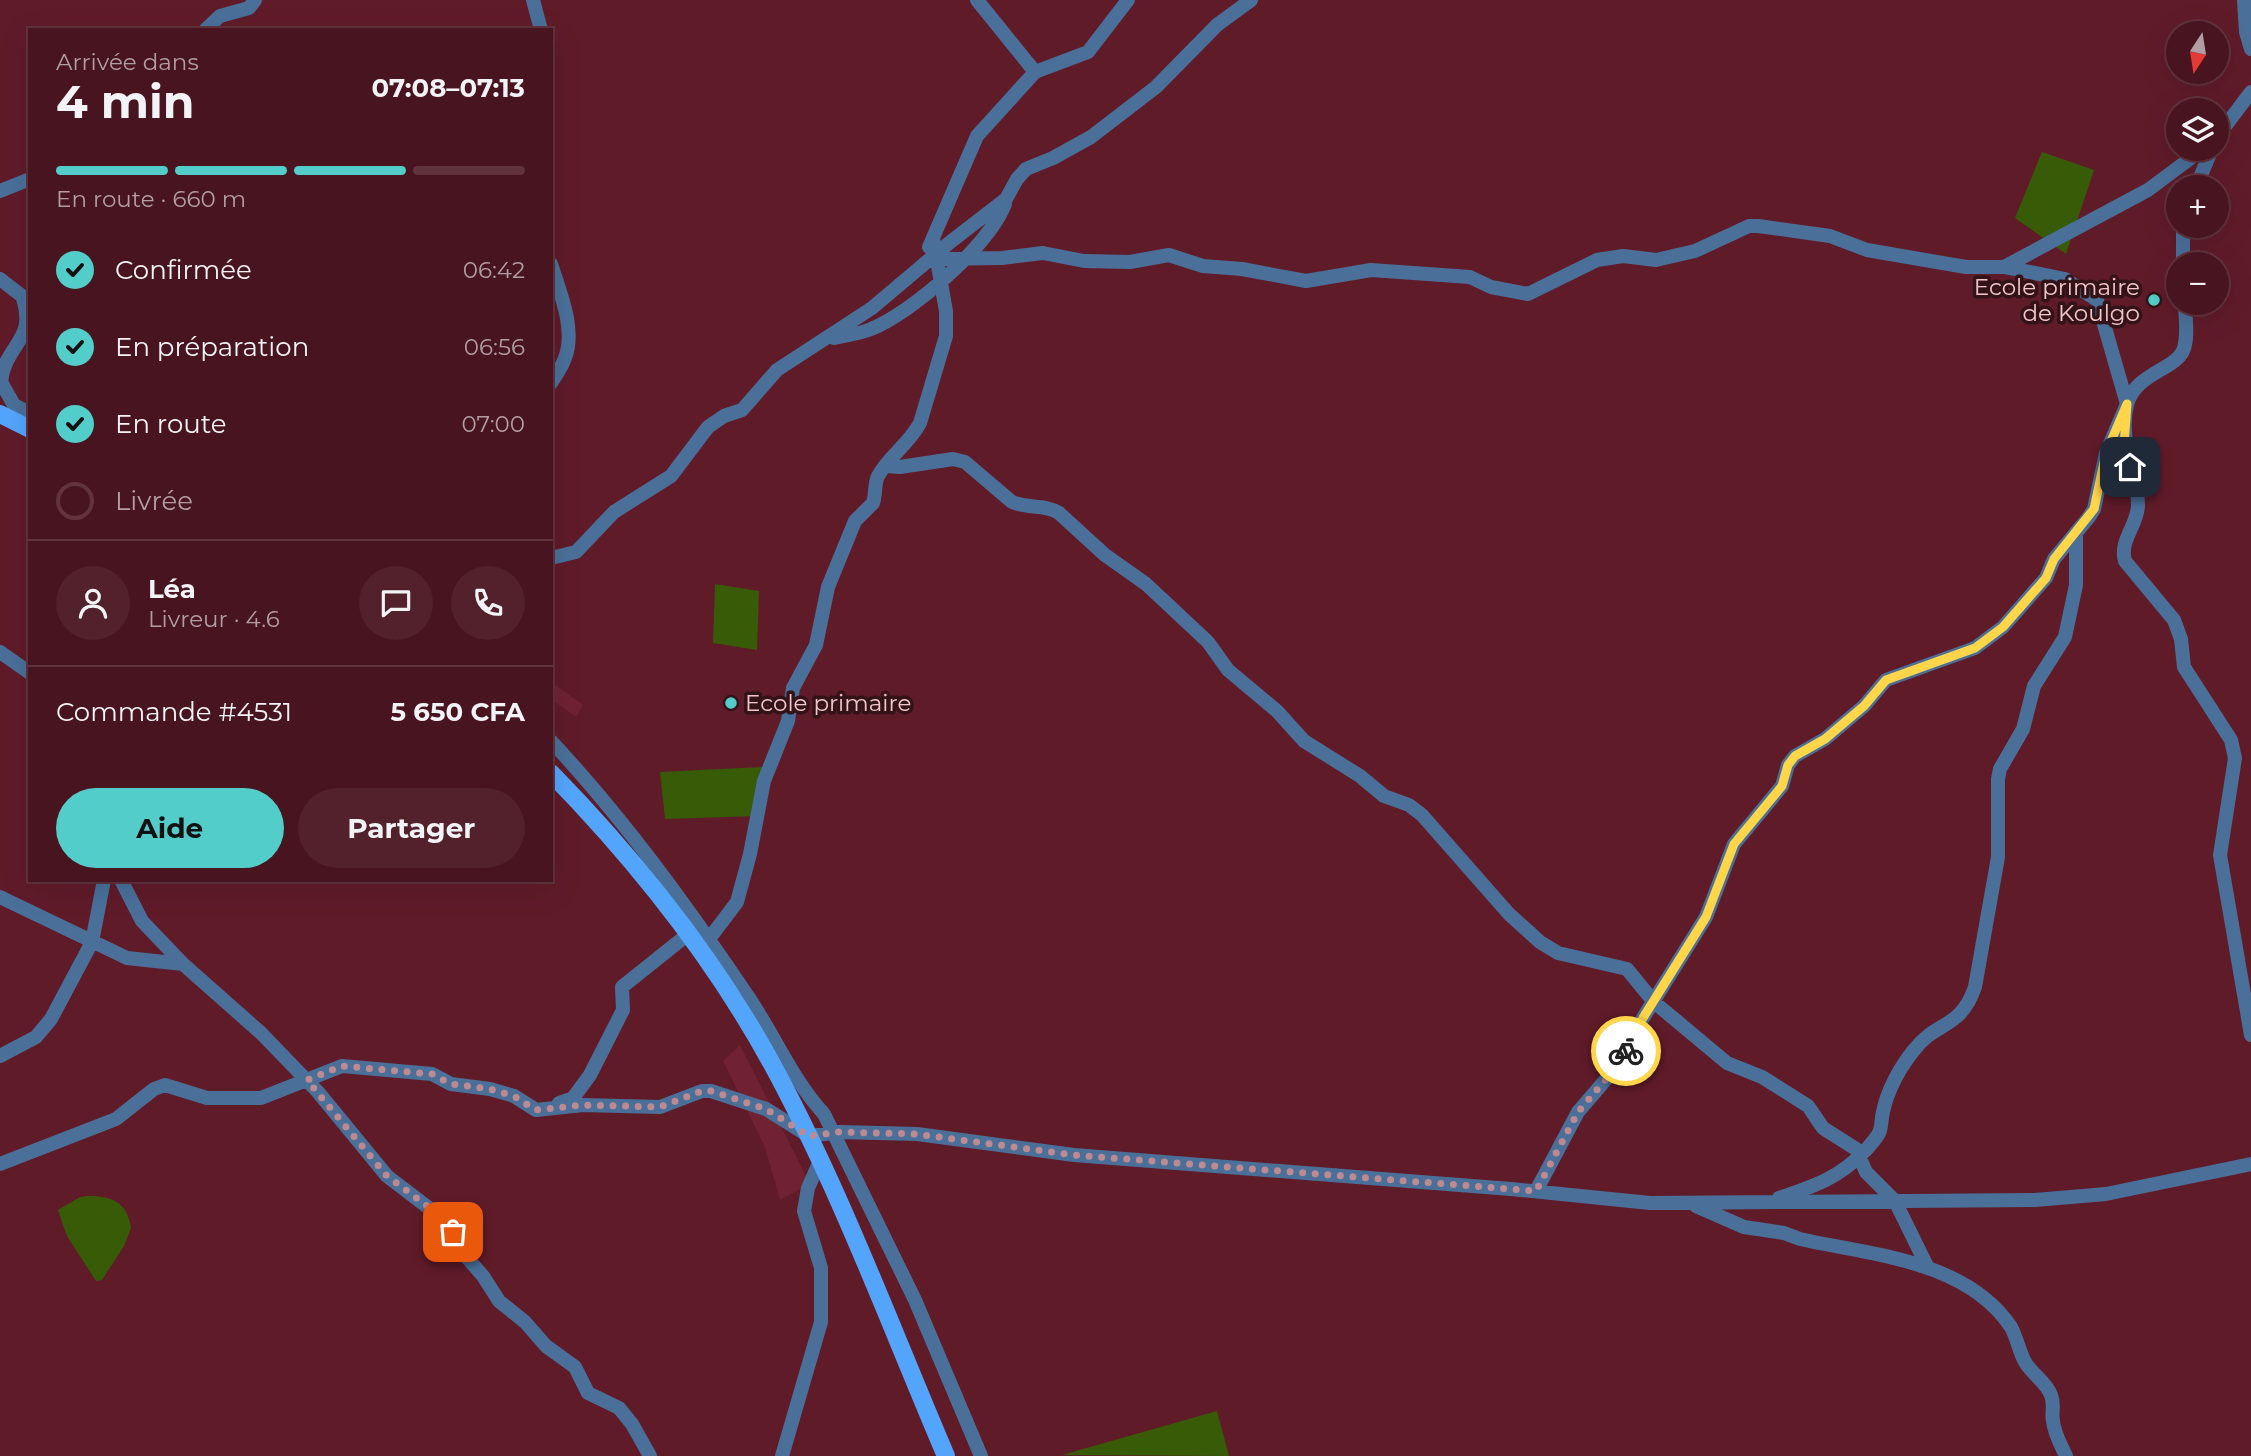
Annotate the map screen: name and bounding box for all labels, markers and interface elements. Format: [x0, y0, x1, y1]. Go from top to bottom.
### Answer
north arrow [2166, 21, 2230, 84]
map controls [2166, 21, 2229, 315]
text: Arrivée dans [56, 48, 199, 76]
text: 07:08–07:13 [372, 72, 525, 104]
text: 4 min [56, 73, 195, 130]
button: layers [2166, 98, 2229, 161]
button: + [2166, 175, 2229, 238]
text: En route · 660 m [56, 185, 246, 213]
icon: check [56, 251, 94, 289]
button: − [2166, 252, 2229, 315]
text: Confirmée [115, 254, 252, 286]
text: 06:42 [463, 256, 525, 284]
place label: Ecole primaire de Koulgo [1974, 273, 2140, 327]
marker: Ecole primaire de Koulgo [2146, 292, 2162, 308]
icon: check [56, 328, 94, 366]
text: En préparation [115, 331, 309, 363]
text: 06:56 [464, 333, 525, 361]
icon: check [56, 405, 94, 443]
text: En route [115, 408, 226, 440]
text: 07:00 [462, 410, 525, 438]
pin [2100, 437, 2160, 497]
icon: home [2111, 448, 2149, 486]
text: Livrée [115, 485, 193, 517]
button: person [56, 566, 130, 640]
button: chat [359, 566, 433, 640]
button: phone [451, 566, 525, 640]
text: Léa [148, 573, 196, 605]
text: Livreur · 4.6 [148, 605, 280, 633]
place label: Ecole primaire [745, 689, 911, 717]
marker: Ecole primaire [723, 695, 739, 711]
text: Commande #4531 [56, 696, 292, 728]
text: 5 650 CFA [391, 696, 525, 728]
button: Aide [56, 788, 284, 868]
button: Partager [298, 788, 525, 868]
courier [1591, 1016, 1661, 1086]
icon: bike [1607, 1032, 1645, 1070]
pin [423, 1202, 483, 1262]
icon: bag [434, 1213, 472, 1251]

